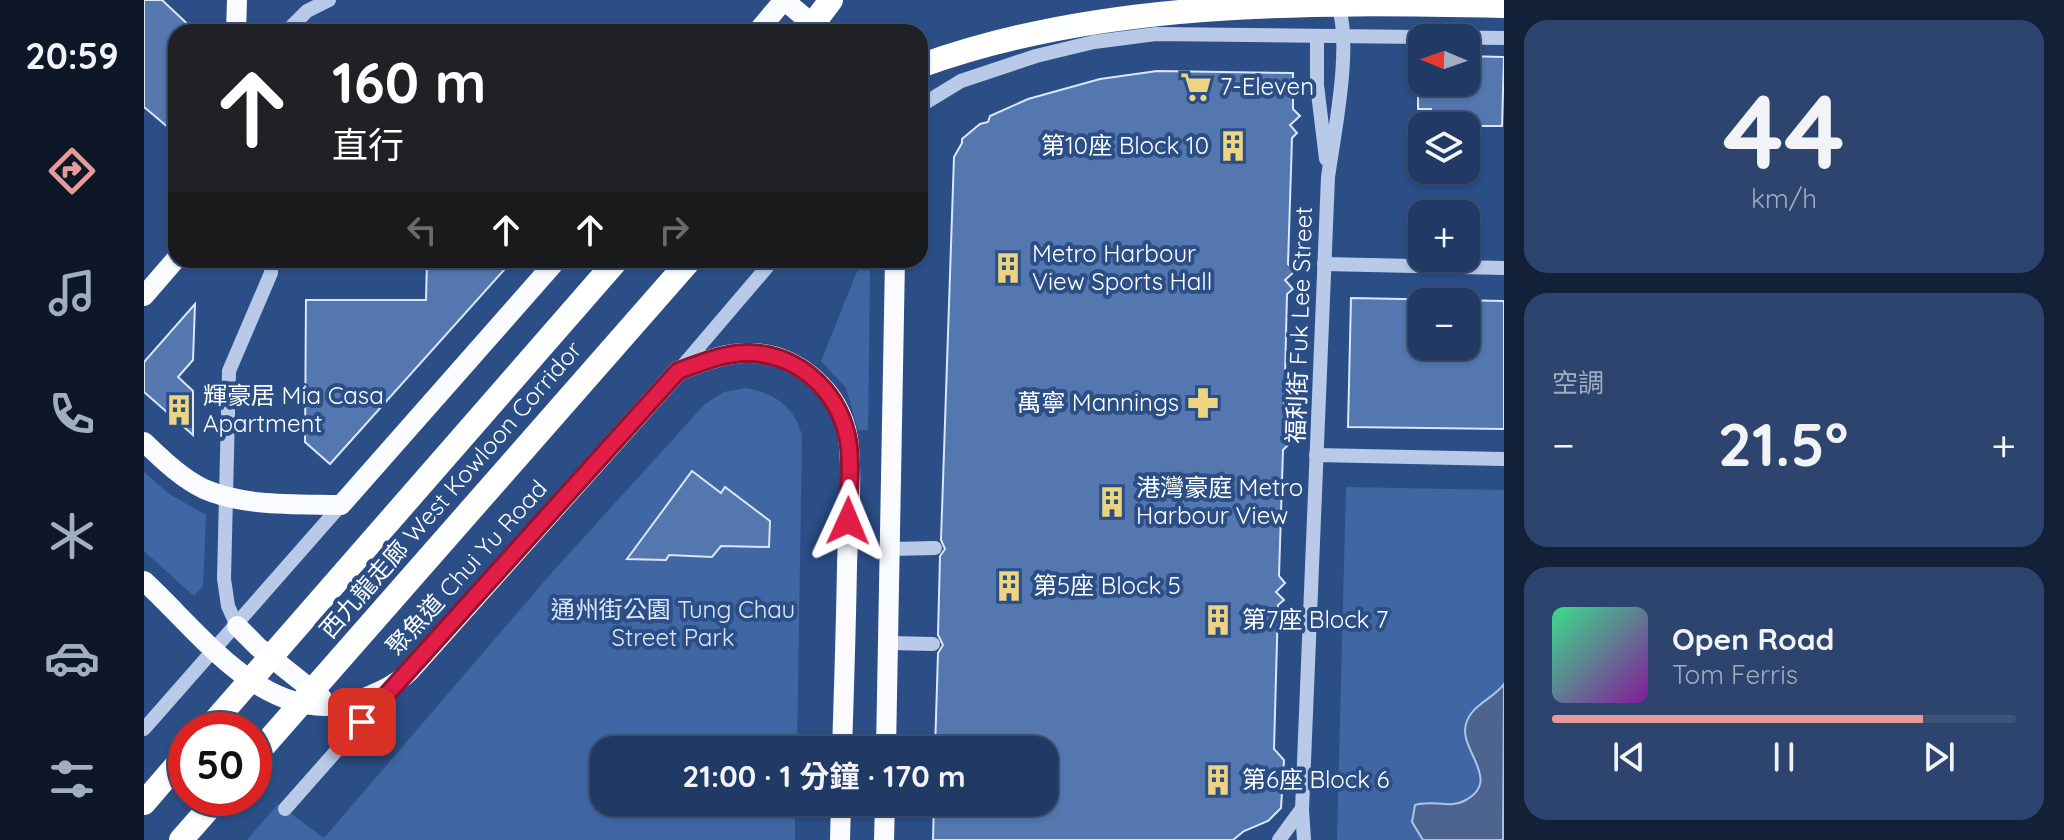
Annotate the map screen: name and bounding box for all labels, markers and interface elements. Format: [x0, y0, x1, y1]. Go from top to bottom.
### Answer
north arrow [1408, 24, 1480, 96]
map controls [1408, 24, 1480, 360]
text: 20:59 [25, 33, 119, 78]
text: 160 m [332, 47, 486, 117]
icon: ahead [200, 56, 304, 160]
text: 44 [1723, 65, 1845, 195]
supermarket icon: 7-Eleven [1179, 70, 1213, 104]
place label: 7-Eleven [1220, 71, 1314, 101]
button: layers [1408, 112, 1480, 184]
text: 直行 [332, 122, 404, 167]
building icon: 第10座 Block 10 [1216, 129, 1250, 163]
place label: 第10座 Block 10 [1041, 130, 1209, 160]
icon: directions [44, 143, 100, 199]
text: km/h [1751, 182, 1817, 215]
button: + [1408, 200, 1480, 272]
street label: 福利街 Fuk Lee Street [1280, 206, 1318, 444]
icon: left [400, 208, 444, 252]
icon: ahead [484, 208, 528, 252]
icon: ahead [568, 208, 612, 252]
icon: right [652, 208, 696, 252]
place label: Metro Harbour View Sports Hall [1032, 238, 1212, 296]
building icon: Metro Harbour View Sports Hall [991, 251, 1025, 285]
icon: music [44, 265, 100, 321]
button: − [1408, 288, 1480, 360]
street label: 西九龍走廊 West Kowloon Corridor [313, 335, 587, 644]
text: 空調 [1552, 366, 1604, 399]
place label: 輝豪居 Mia Casa Apartment [203, 380, 384, 438]
icon: phone [44, 386, 100, 442]
pharmacy icon: 萬寧 Mannings [1186, 386, 1220, 420]
place label: 萬寧 Mannings [1017, 387, 1179, 417]
building icon: 輝豪居 Mia Casa Apartment [162, 393, 196, 427]
text: 21.5° [1718, 406, 1848, 481]
text: − [1552, 417, 1575, 472]
text: + [1991, 417, 2016, 472]
place label: 港灣豪庭 Metro Harbour View [1136, 472, 1303, 530]
street label: 聚魚道 Chui Yu Road [380, 473, 553, 661]
position arrow [806, 479, 890, 563]
building icon: 港灣豪庭 Metro Harbour View [1095, 485, 1129, 519]
icon: climate [44, 508, 100, 564]
building icon: 第5座 Block 5 [992, 569, 1026, 603]
place label: 第5座 Block 5 [1033, 570, 1181, 600]
park label: 通州街公園 Tung Chau Street Park [551, 594, 795, 652]
building icon: 第7座 Block 7 [1201, 603, 1235, 637]
place label: 第7座 Block 7 [1242, 604, 1388, 634]
text: Open Road [1672, 620, 1834, 658]
icon: car [44, 630, 100, 686]
text: Tom Ferris [1672, 658, 1798, 691]
pin [328, 688, 396, 756]
icon: arrive [340, 700, 384, 744]
speed limit sign: 50 [168, 712, 272, 816]
icon: previous [1607, 735, 1651, 779]
icon: pause [1762, 735, 1806, 779]
icon: next [1917, 735, 1961, 779]
icon: filters [44, 751, 100, 807]
text: 21:00 · 1 分鐘 · 170 m [682, 757, 966, 795]
building icon: 第6座 Block 6 [1201, 763, 1235, 797]
place label: 第6座 Block 6 [1242, 764, 1390, 794]

